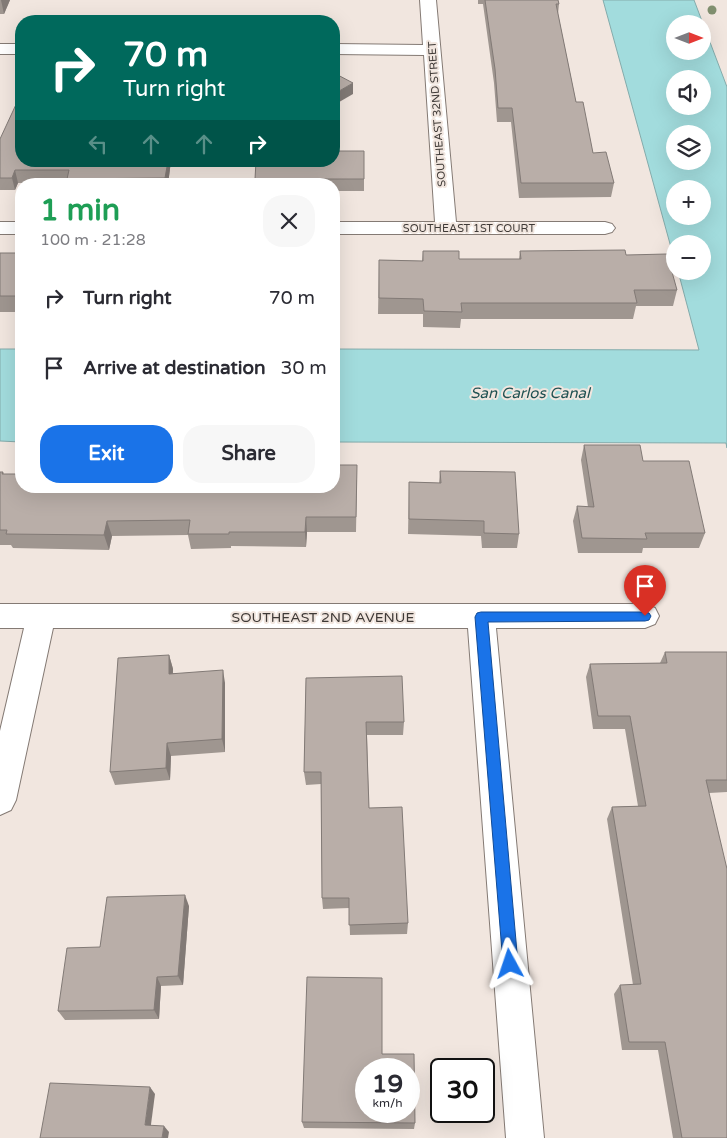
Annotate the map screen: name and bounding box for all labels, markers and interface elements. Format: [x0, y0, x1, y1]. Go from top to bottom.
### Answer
north arrow [666, 15, 711, 60]
map controls [666, 15, 711, 280]
text: 70 m [123, 34, 208, 76]
icon: right [40, 35, 105, 100]
street label: SOUTHEAST 32ND STREET [425, 41, 449, 187]
button: sound [666, 70, 711, 115]
text: Turn right [123, 76, 225, 102]
button: layers [666, 125, 711, 170]
icon: left [84, 130, 112, 158]
icon: ahead [137, 130, 165, 158]
icon: ahead [190, 130, 218, 158]
icon: right [243, 130, 271, 158]
button: + [666, 180, 711, 225]
text: 1 min [40, 192, 120, 229]
button: close [263, 195, 315, 247]
street label: SOUTHEAST 1ST COURT [403, 222, 535, 235]
text: 100 m · 21:28 [40, 230, 146, 250]
button: − [666, 235, 711, 280]
icon: right [40, 284, 68, 312]
text: Turn right [83, 287, 171, 309]
text: 70 m [269, 287, 315, 309]
icon: arrive [40, 354, 68, 382]
text: Arrive at destination [83, 357, 266, 379]
text: 30 m [281, 357, 327, 379]
water label: San Carlos Canal [470, 384, 592, 402]
button: Exit [40, 425, 173, 483]
button: Share [183, 425, 315, 483]
pin [624, 565, 666, 616]
icon: arrive [631, 572, 659, 600]
street label: SOUTHEAST 2ND AVENUE [232, 609, 414, 626]
position arrow [483, 937, 535, 989]
speed limit sign: 30 [430, 1058, 495, 1123]
text: 19 [372, 1069, 403, 1099]
text: km/h [372, 1096, 403, 1110]

